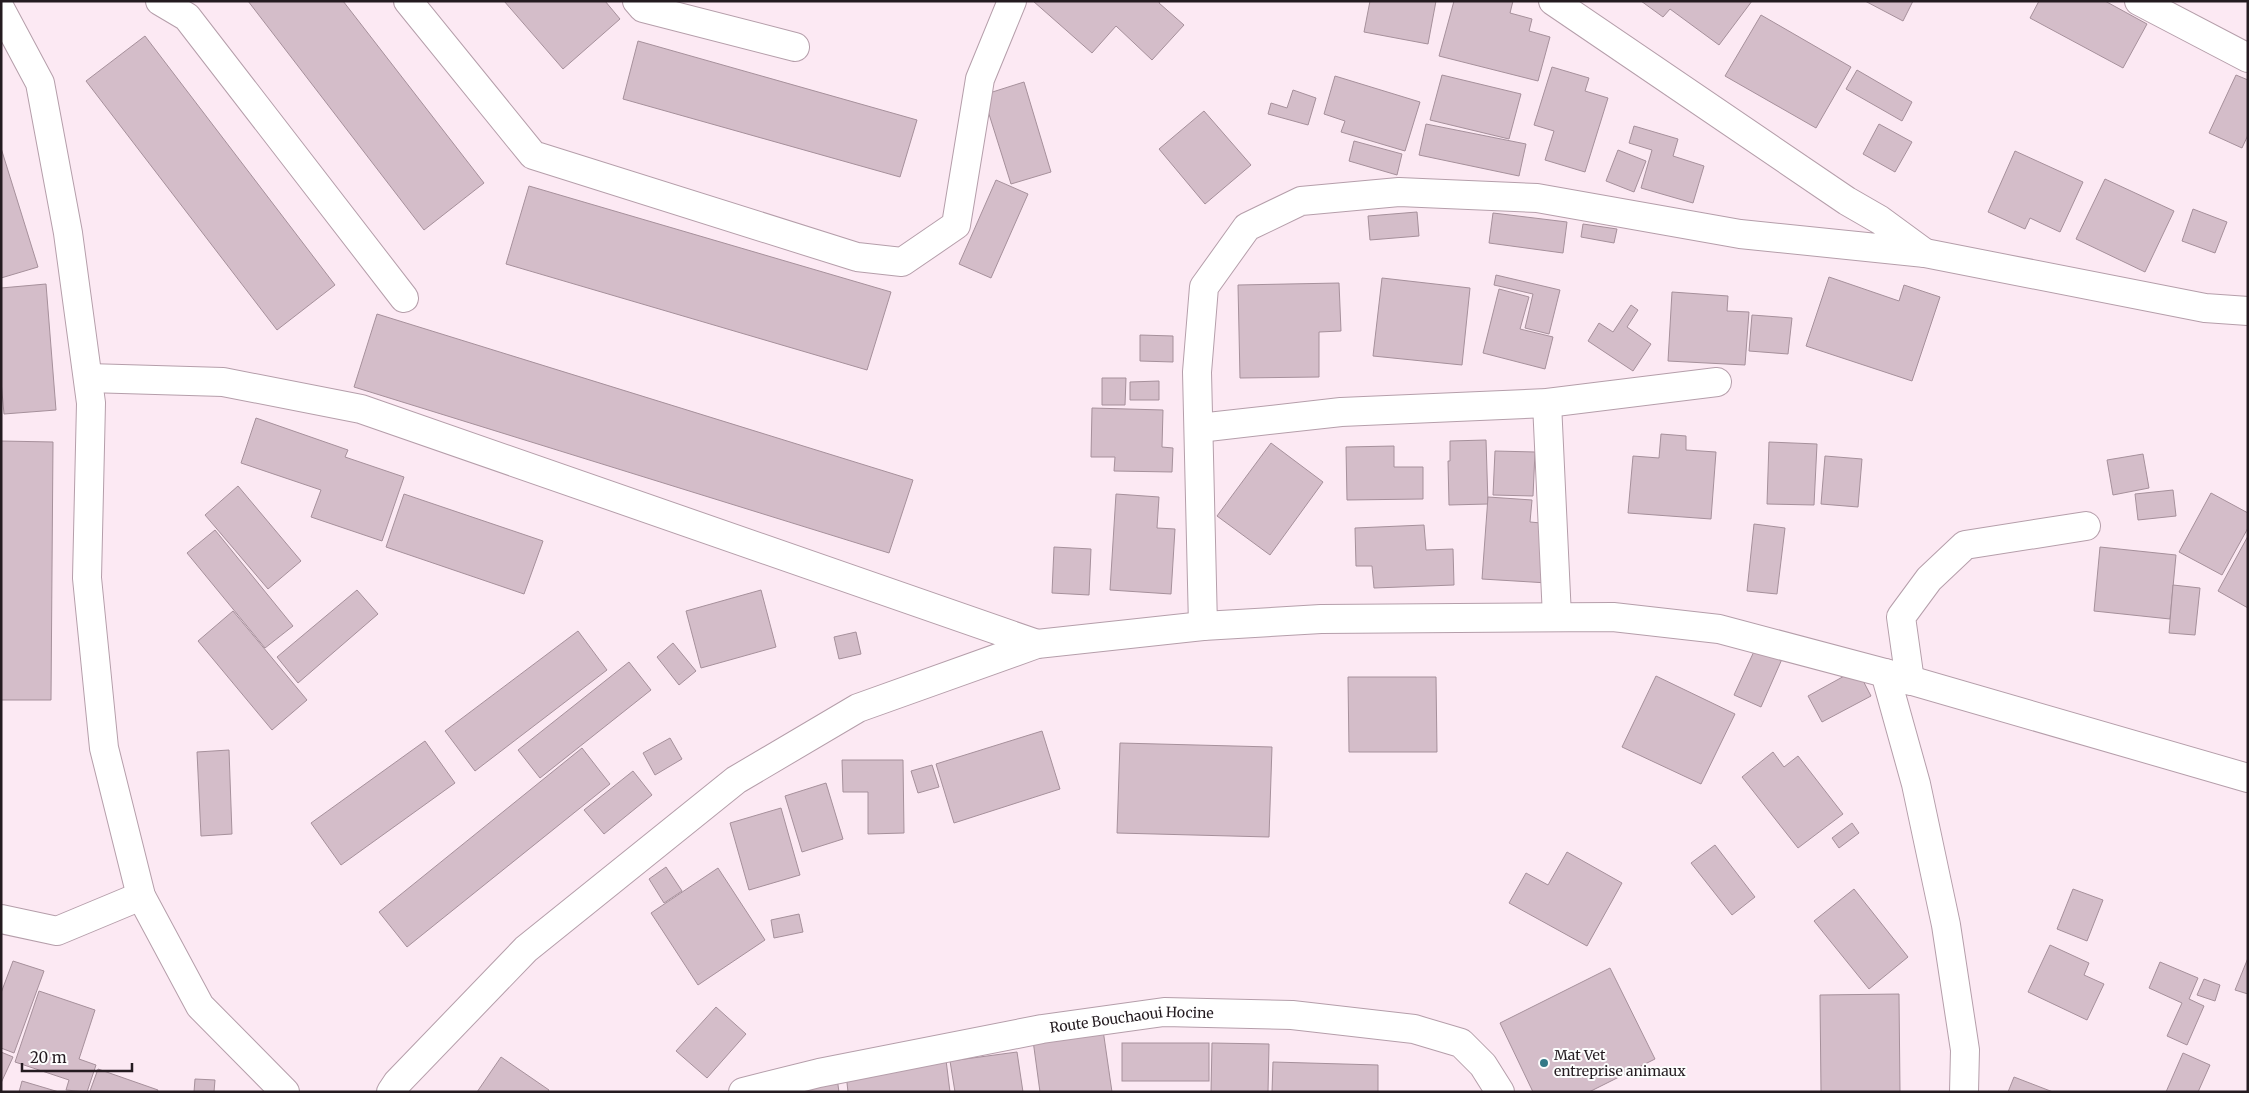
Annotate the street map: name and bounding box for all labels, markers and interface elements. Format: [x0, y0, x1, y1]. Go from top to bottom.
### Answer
street label: Route Bouchaoui Hocine [1048, 1003, 1214, 1037]
scale bar [22, 1040, 132, 1072]
place label: Mat Vet entreprise animaux [1554, 1046, 1686, 1080]
text: 20 m [30, 1048, 67, 1067]
marker: Mat Vet entreprise animaux [1538, 1057, 1550, 1069]

